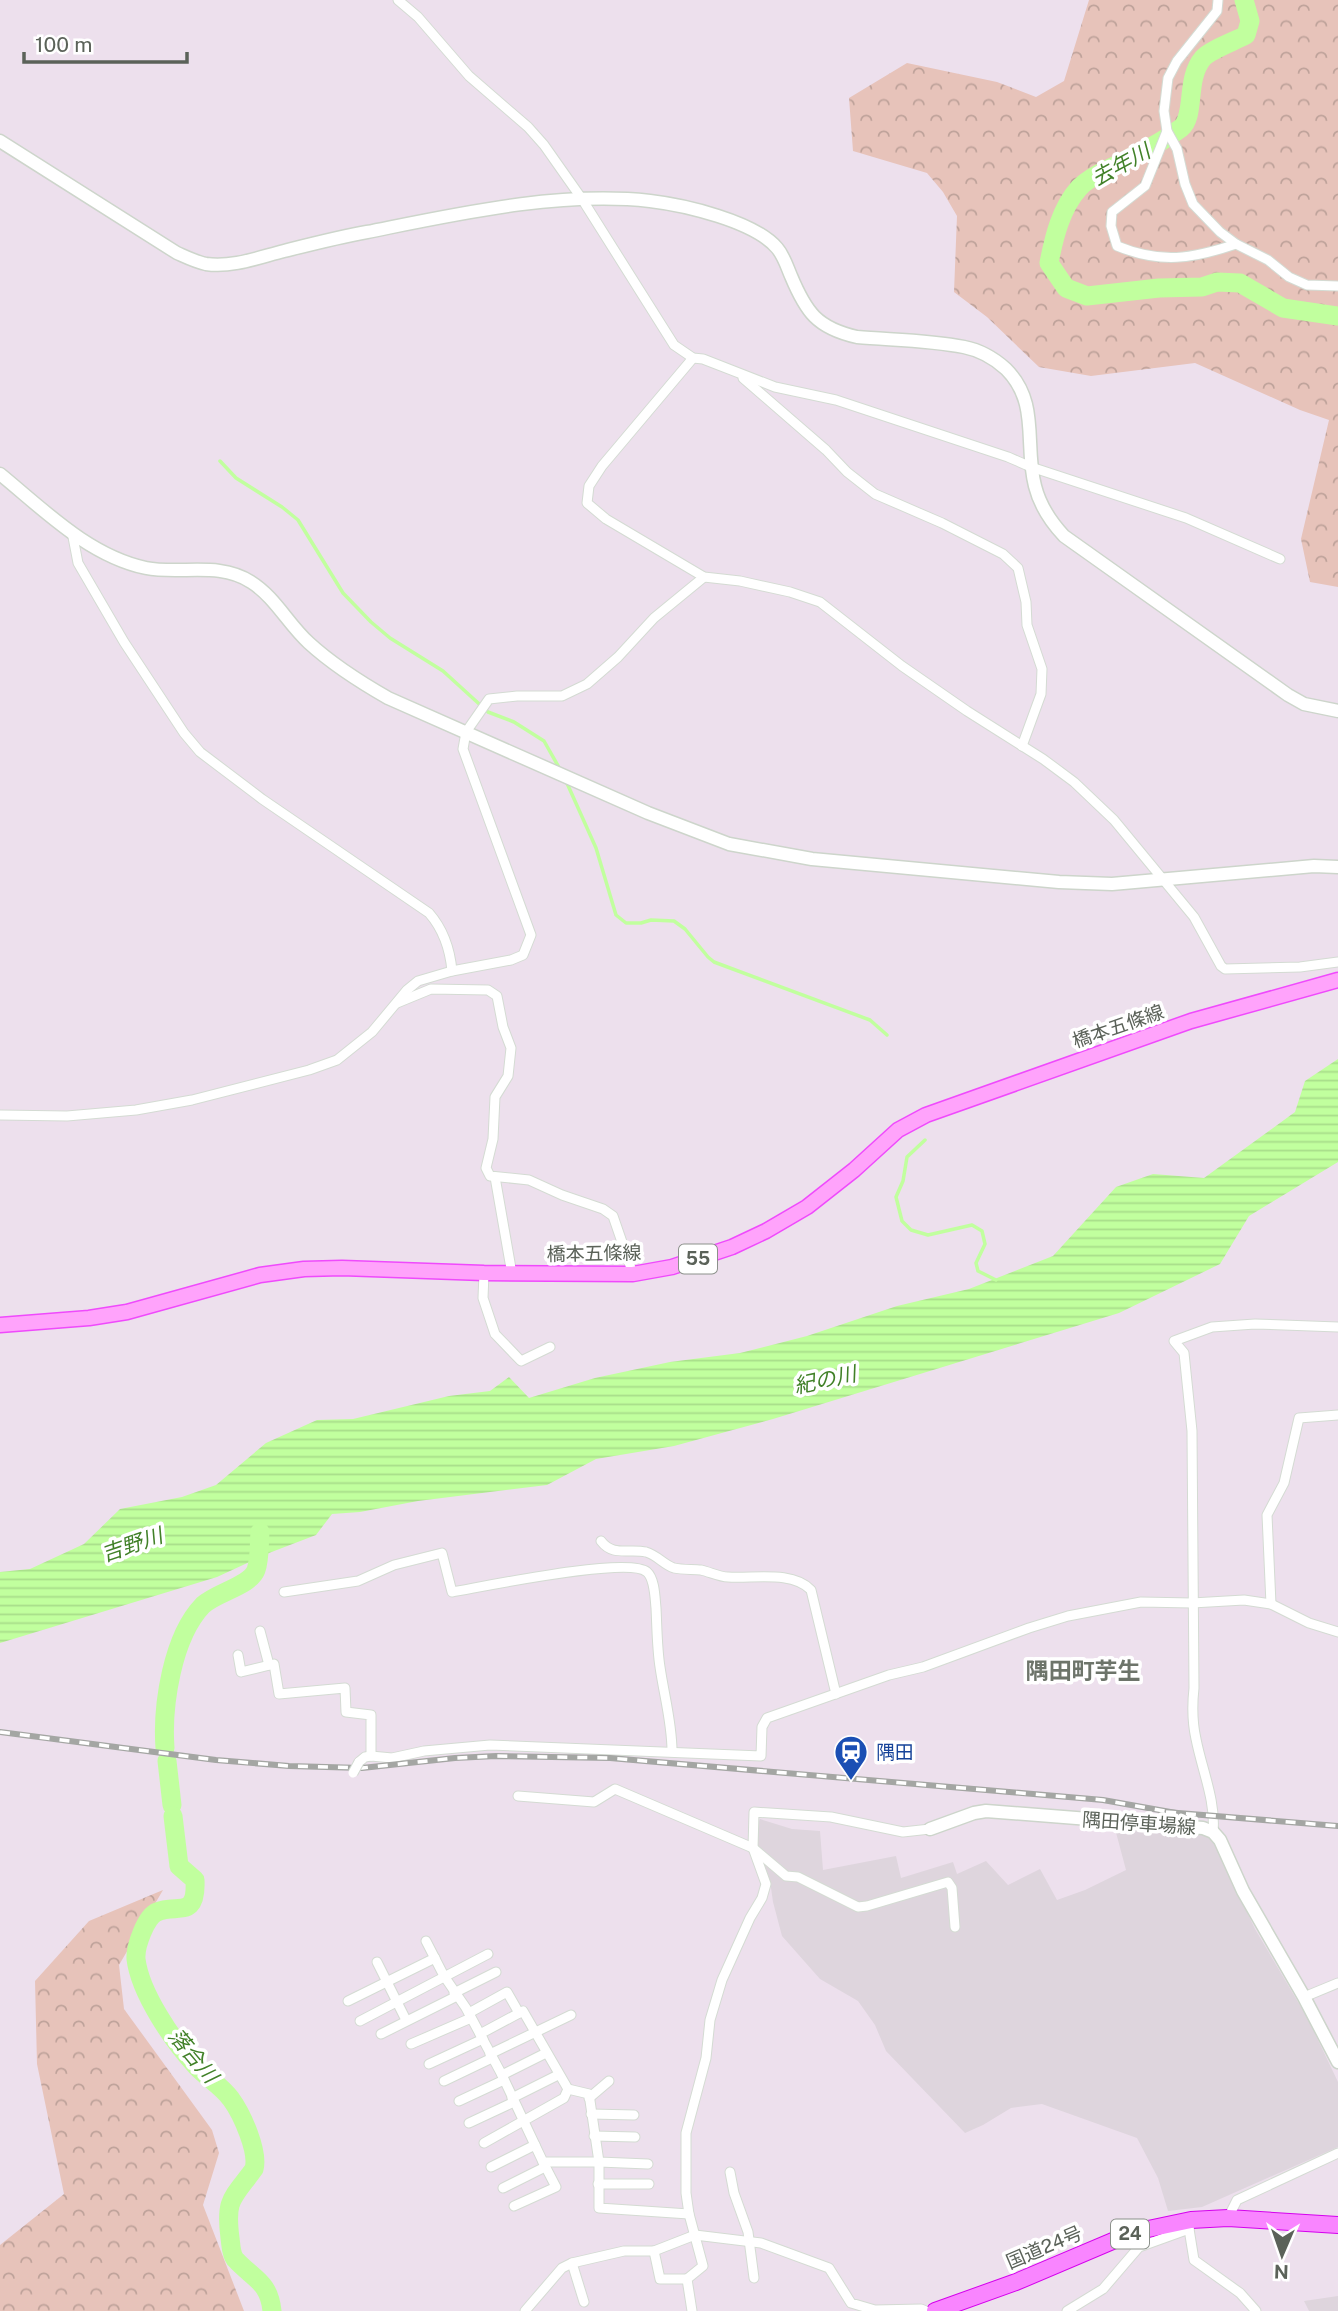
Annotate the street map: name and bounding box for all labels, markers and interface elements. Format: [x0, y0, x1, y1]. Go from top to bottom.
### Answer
scale bar [24, 21, 187, 65]
text: 100 m [35, 32, 92, 57]
water label: 去年川 [1087, 137, 1156, 191]
street label: 橋本五條線 [1069, 1000, 1167, 1052]
street label: 橋本五條線 [546, 1241, 642, 1265]
road number: 55 [679, 1244, 717, 1274]
water label: 紀の川 [791, 1360, 860, 1398]
water label: 吉野川 [98, 1522, 168, 1567]
district label: 隅田町芋生 [1026, 1657, 1141, 1684]
station icon: 隅田 [832, 1733, 870, 1782]
place label: 隅田 [876, 1741, 914, 1763]
street label: 隅田停車場線 [1081, 1808, 1197, 1838]
water label: 落合川 [164, 2024, 224, 2089]
road number: 24 [1111, 2220, 1149, 2248]
north arrow [1247, 2220, 1317, 2290]
street label: 国道24号 [1003, 2221, 1085, 2273]
text: N [1274, 2261, 1289, 2283]

